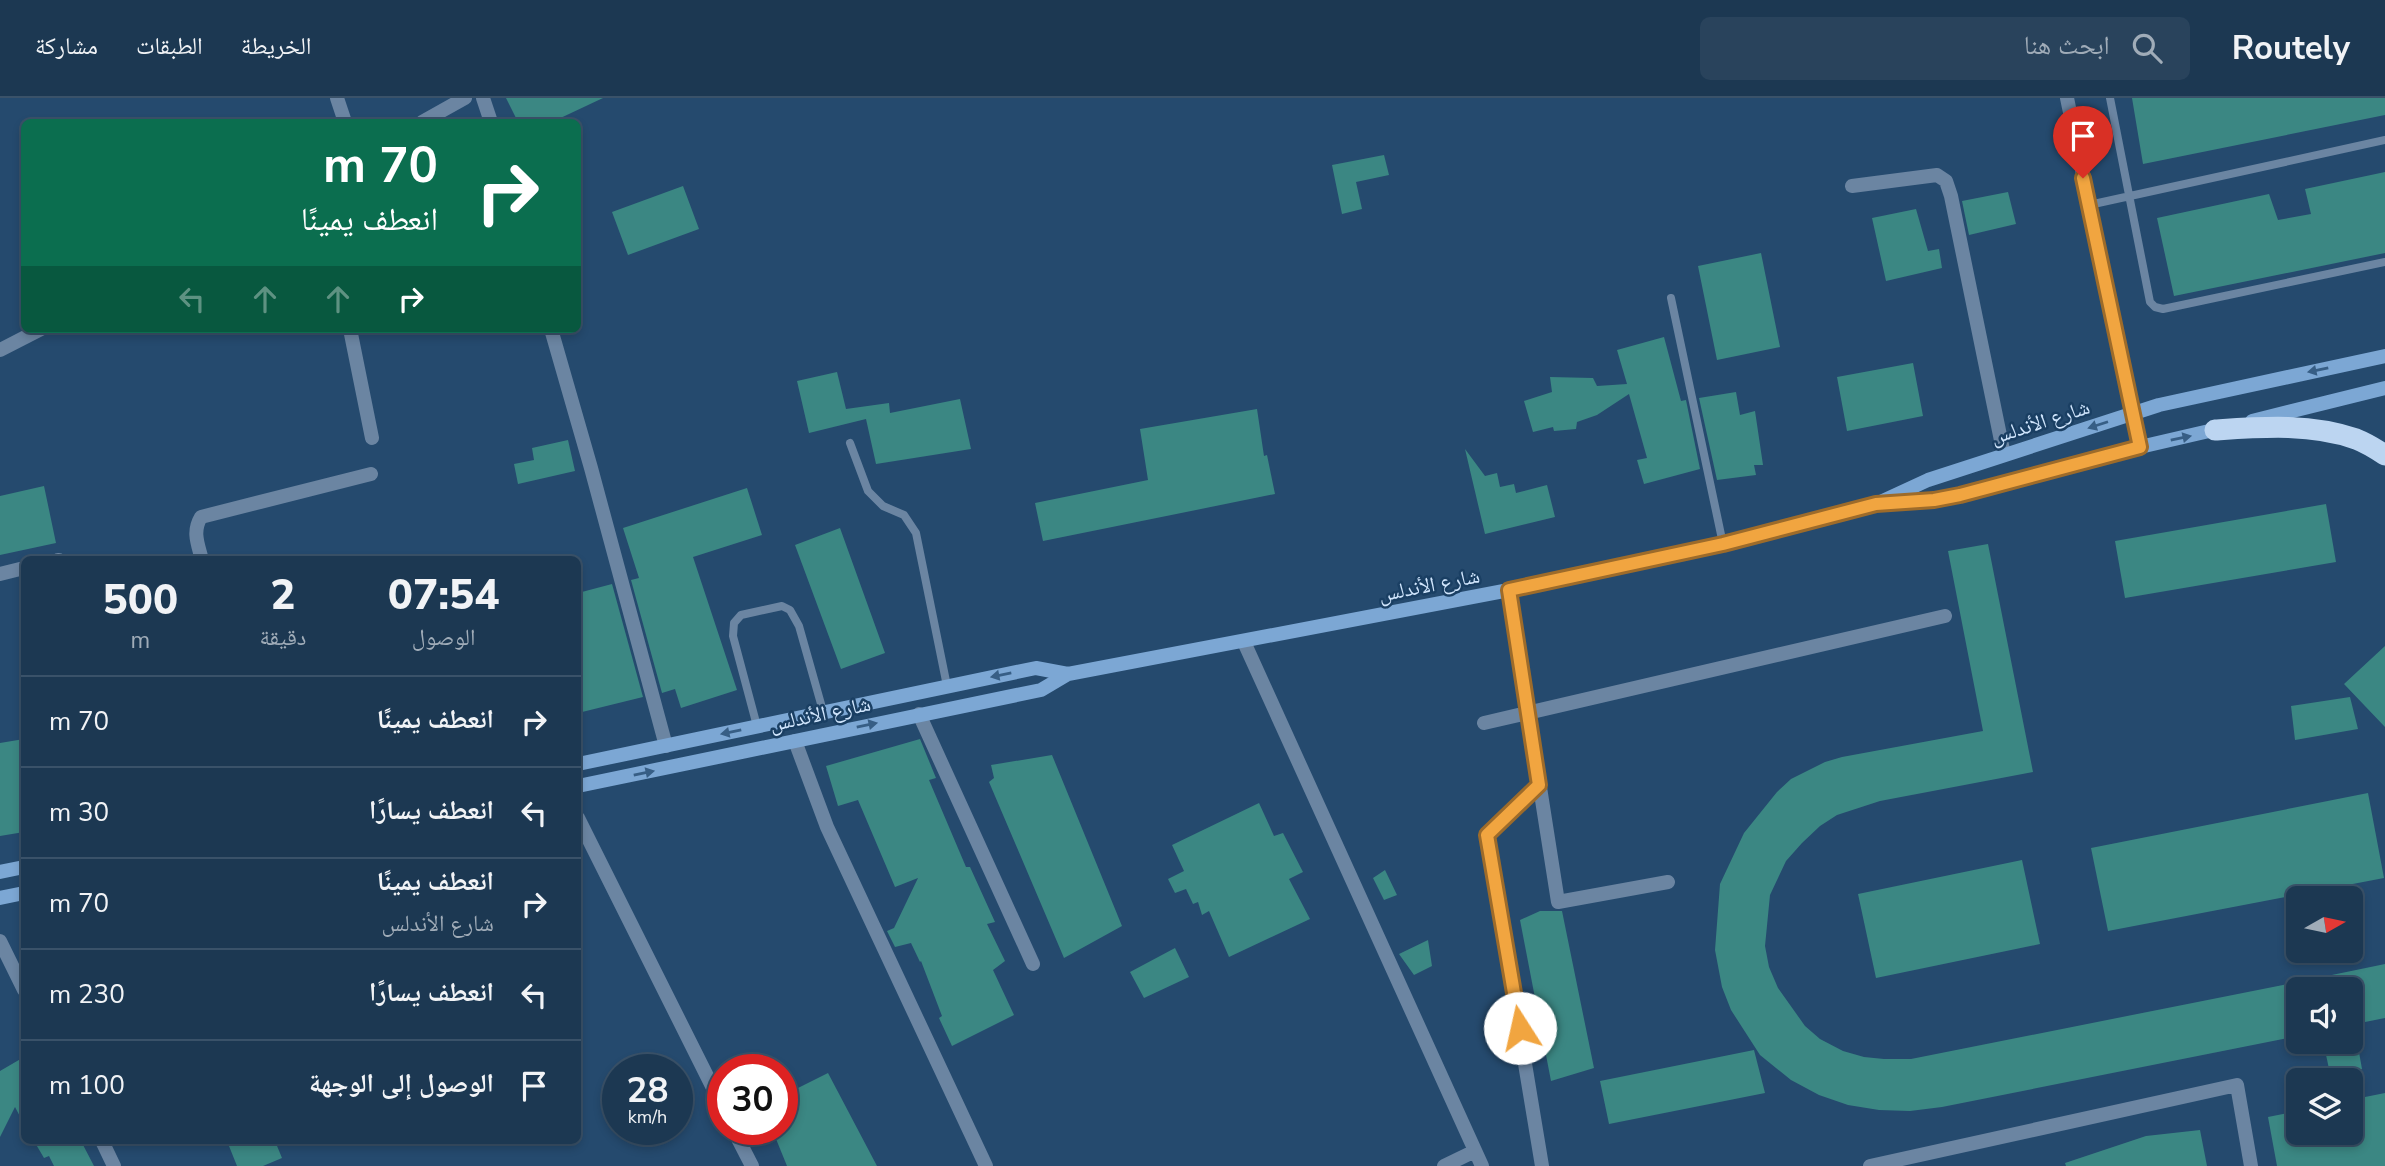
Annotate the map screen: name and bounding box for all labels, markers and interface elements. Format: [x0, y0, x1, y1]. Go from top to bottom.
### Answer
search box [1700, 17, 2190, 80]
text: Routely [2232, 26, 2350, 71]
text: ابحث هنا [2024, 28, 2110, 63]
icon: search [2128, 29, 2166, 67]
text: مشاركة [35, 30, 98, 62]
text: الطبقات [136, 30, 203, 62]
text: الخريطة [241, 30, 311, 62]
pin [2053, 106, 2113, 178]
icon: arrive [2064, 117, 2102, 155]
text: 70 m [323, 132, 438, 199]
icon: right [462, 147, 553, 238]
text: انعطف يمينًا [301, 198, 438, 241]
icon: left [173, 280, 211, 318]
icon: ahead [246, 280, 284, 318]
icon: ahead [319, 280, 357, 318]
icon: right [392, 280, 430, 318]
one-way arrow [2307, 365, 2329, 376]
street label: شارع الأندلس [1987, 393, 2093, 451]
one-way arrow [2087, 420, 2108, 431]
one-way arrow [2170, 432, 2192, 443]
street label: شارع الأندلس [1376, 561, 1482, 609]
text: 2 [270, 567, 296, 624]
text: 07:54 [388, 567, 500, 624]
text: 500 [102, 572, 178, 629]
text: دقيقة [260, 622, 306, 653]
text: الوصول [412, 622, 475, 653]
text: m [130, 625, 150, 656]
one-way arrow [990, 670, 1012, 681]
street label: شارع الأندلس [767, 690, 873, 738]
text: انعطف يمينًا [377, 702, 494, 737]
icon: right [515, 703, 553, 741]
text: 70 m [49, 704, 109, 739]
one-way arrow [856, 719, 878, 730]
one-way arrow [720, 726, 742, 737]
one-way arrow [633, 767, 655, 778]
text: انعطف يسارًا [369, 793, 494, 828]
icon: left [515, 794, 553, 832]
text: 30 m [49, 795, 109, 830]
text: انعطف يمينًا [377, 864, 494, 899]
icon: right [515, 885, 553, 923]
text: 70 m [49, 886, 109, 921]
north arrow [2286, 886, 2362, 962]
map controls [2286, 886, 2363, 1145]
text: شارع الأندلس [381, 908, 494, 939]
text: انعطف يسارًا [369, 975, 494, 1010]
icon: left [515, 976, 553, 1014]
text: 230 m [49, 977, 125, 1012]
button: sound [2286, 977, 2363, 1054]
position arrow [1483, 991, 1557, 1065]
speed limit sign: 30 [707, 1054, 798, 1145]
text: الوصول إلى الوجهة [309, 1066, 494, 1101]
icon: arrive [515, 1067, 553, 1105]
text: 28 [626, 1067, 669, 1114]
text: 100 m [49, 1068, 125, 1103]
button: layers [2286, 1068, 2363, 1145]
text: km/h [628, 1105, 667, 1129]

